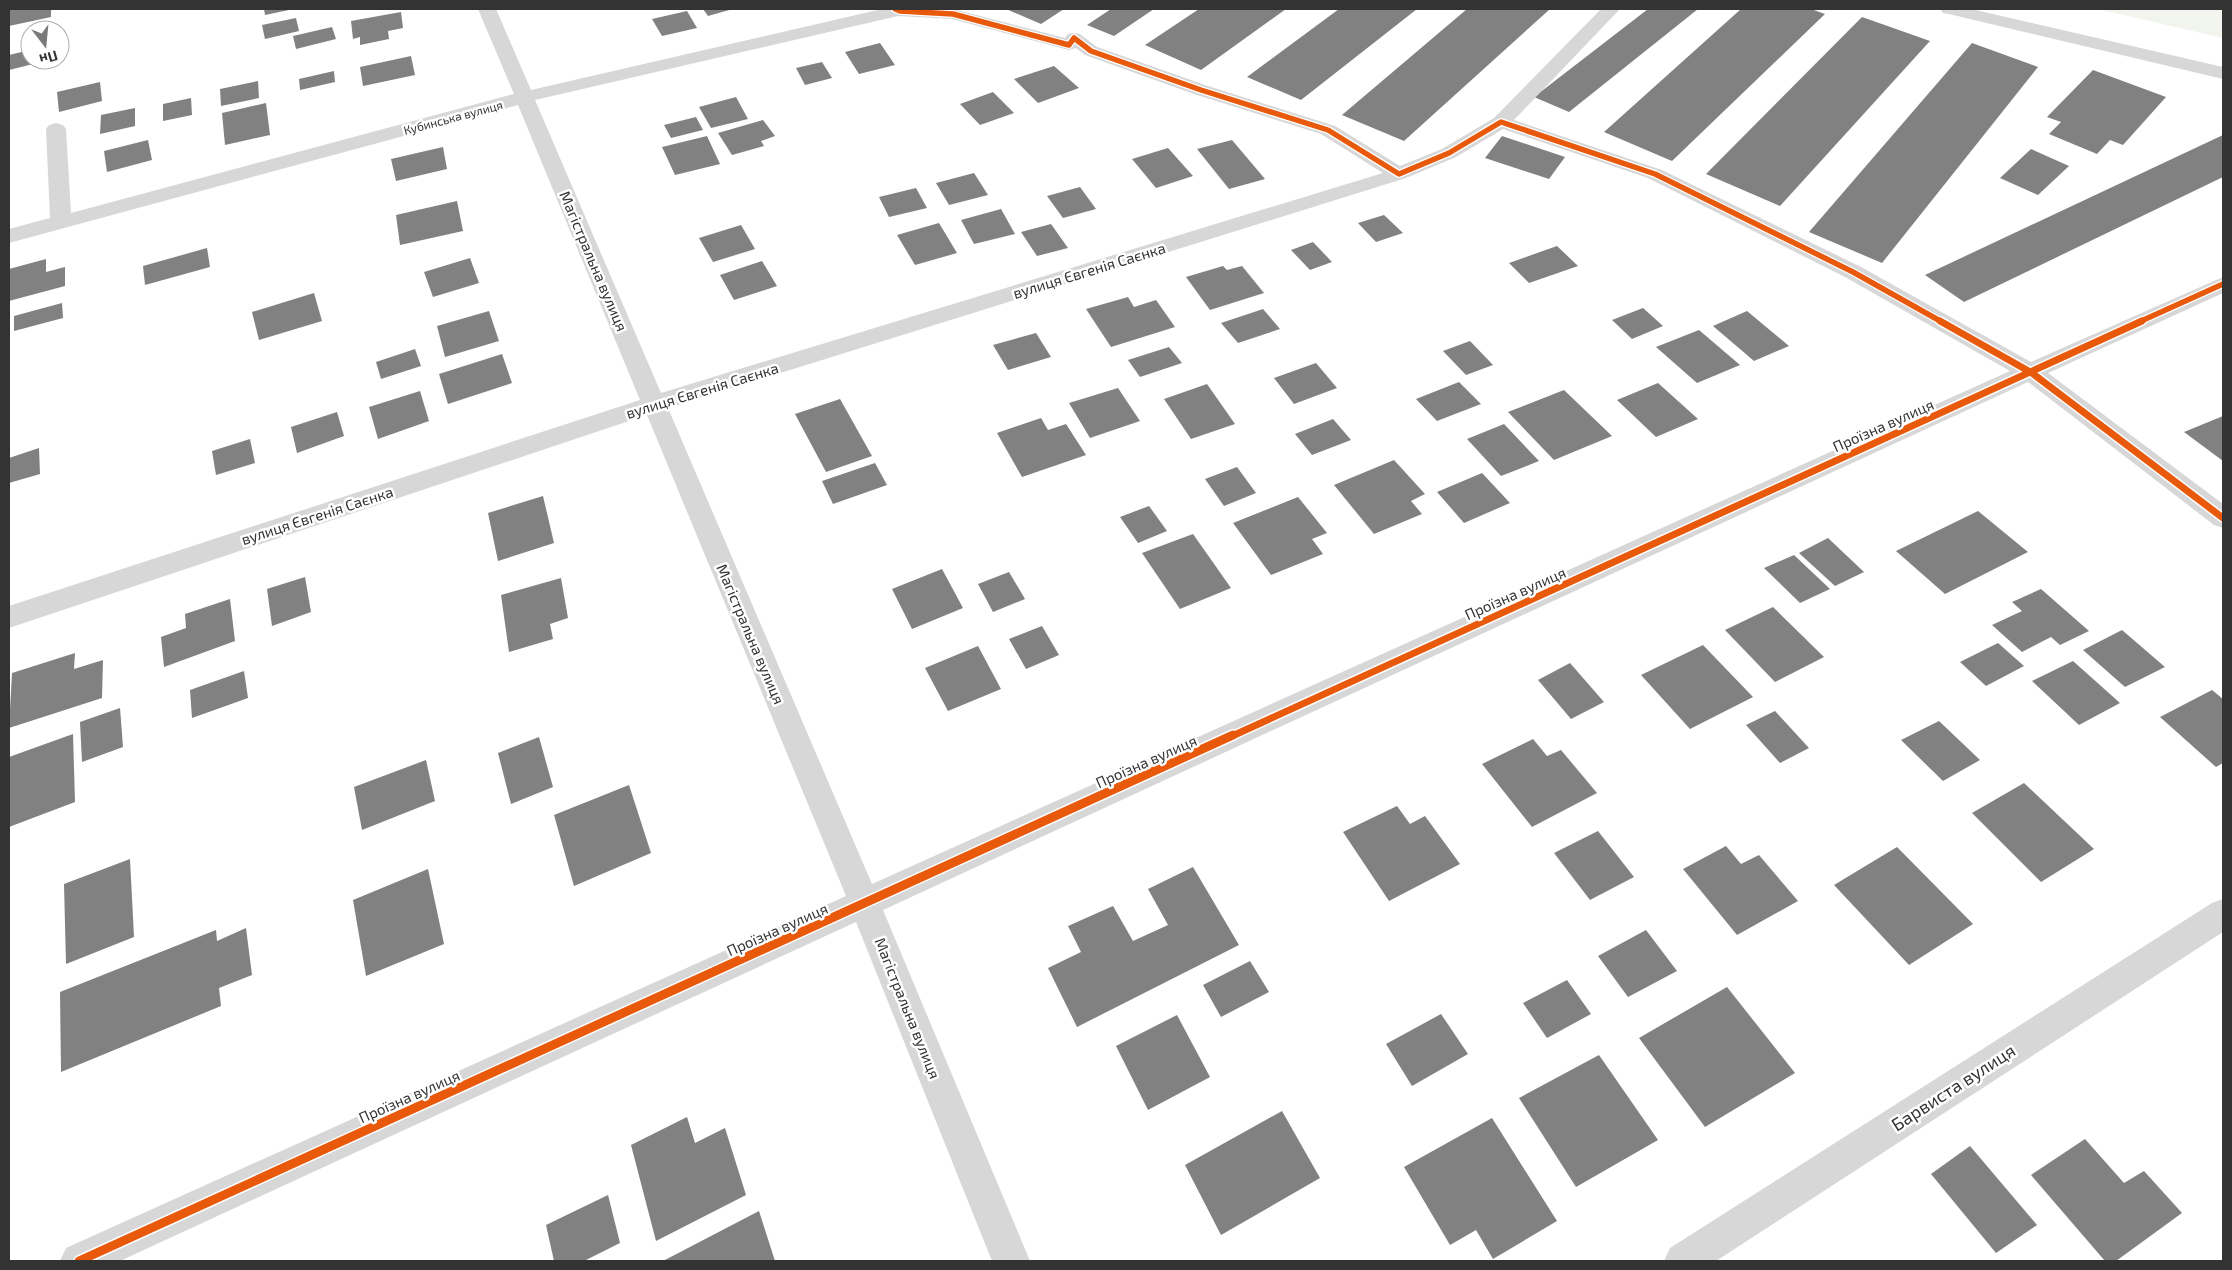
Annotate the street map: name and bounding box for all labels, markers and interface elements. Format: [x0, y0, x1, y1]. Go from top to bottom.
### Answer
north arrow [20, 20, 70, 70]
text: Пн [38, 47, 60, 69]
street label: Кубинська вулиця [402, 97, 504, 138]
street label: Магістральна вулиця [555, 188, 632, 334]
street label: вулиця Євгенія Саєнка [1011, 238, 1168, 303]
street label: вулиця Євгенія Саєнка [624, 358, 781, 423]
street label: Проїзна вулиця [1830, 395, 1937, 456]
street label: вулиця Євгенія Саєнка [239, 482, 396, 549]
street label: Магістральна вулиця [712, 561, 789, 707]
street label: Проїзна вулиця [1462, 563, 1569, 624]
street label: Проїзна вулиця [1093, 731, 1200, 792]
street label: Проїзна вулиця [724, 899, 831, 960]
street label: Магістральна вулиця [871, 935, 945, 1081]
street label: Барвиста вулиця [1887, 1039, 2019, 1135]
street label: Проїзна вулиця [356, 1066, 463, 1127]

